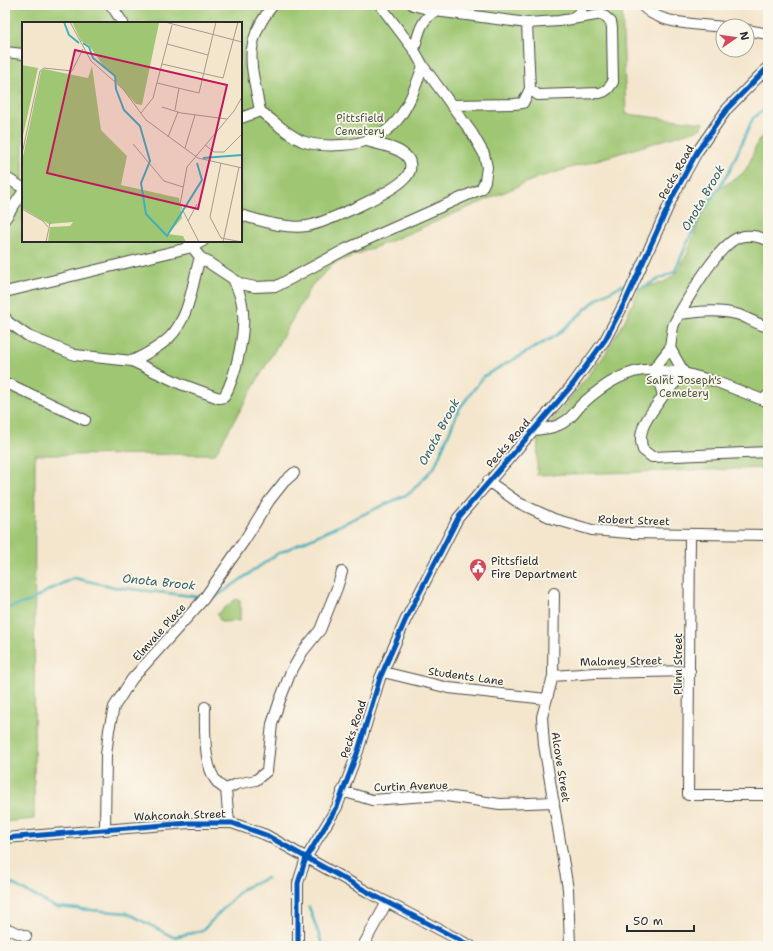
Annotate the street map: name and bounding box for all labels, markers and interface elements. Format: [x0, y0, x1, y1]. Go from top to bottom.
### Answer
north arrow [715, 18, 755, 58]
inset map [22, 22, 242, 242]
text: N [736, 30, 753, 42]
park label: Pittsfield Cemetery [335, 111, 385, 139]
street label: Pecks Road [655, 142, 698, 202]
water label: Onota Brook [678, 162, 728, 234]
park label: Saint Joseph's Cemetery [646, 373, 722, 401]
water label: Onota Brook [415, 396, 463, 468]
street label: Pecks Road [483, 416, 534, 471]
street label: Robert Street [598, 512, 670, 529]
place label: Pittsfield Fire Department [491, 554, 577, 582]
public building icon: Pittsfield Fire Department [468, 557, 488, 582]
water label: Onota Brook [122, 570, 197, 594]
street label: Elmvale Place [129, 600, 189, 664]
street label: Plinn Street [671, 633, 686, 695]
street label: Maloney Street [580, 653, 663, 670]
street label: Students Lane [427, 664, 505, 689]
street label: Pecks Road [337, 698, 370, 760]
street label: Alcove Street [548, 731, 574, 804]
street label: Curtin Avenue [374, 778, 448, 795]
street label: Wahconah Street [134, 806, 226, 825]
scale bar [627, 907, 694, 933]
text: 50 m [633, 913, 663, 929]

